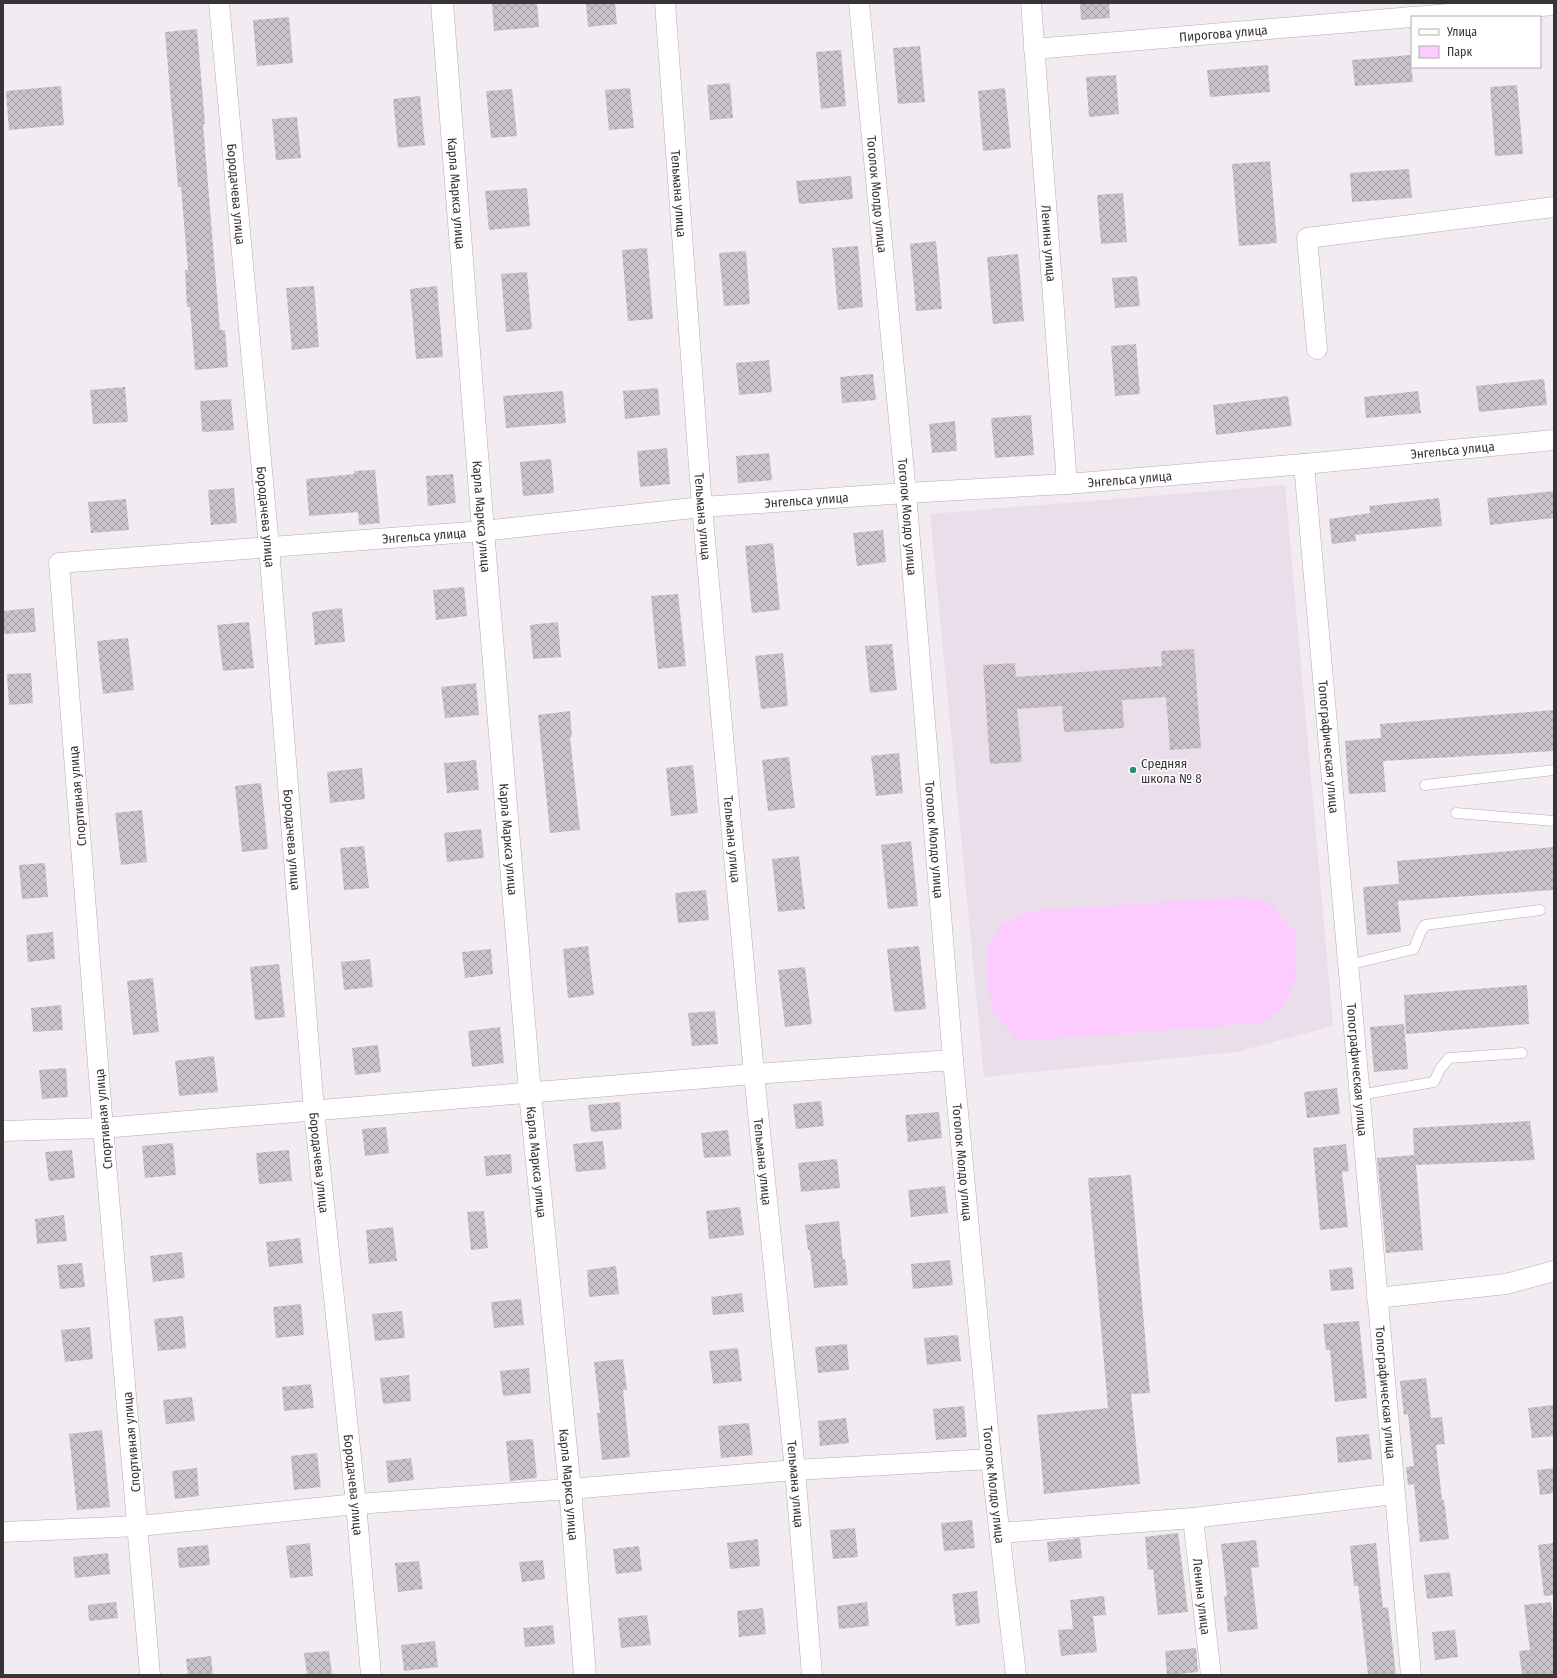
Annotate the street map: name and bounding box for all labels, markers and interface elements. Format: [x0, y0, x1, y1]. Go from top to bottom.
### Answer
legend [1411, 16, 1541, 68]
street label: Пирогова улица [1179, 22, 1268, 45]
text: Улица [1446, 25, 1477, 39]
text: Парк [1447, 45, 1473, 59]
street label: Тоголок Молдо улица [864, 135, 890, 254]
street label: Карла Маркса улица [444, 137, 468, 250]
street label: Бородачева улица [224, 143, 248, 246]
street label: Тельмана улица [668, 149, 689, 238]
street label: Ленина улица [1038, 204, 1059, 282]
street label: Энгельса улица [1410, 439, 1495, 462]
street label: Тоголок Молдо улица [895, 457, 920, 576]
street label: Карла Маркса улица [470, 460, 493, 573]
street label: Бородачева улица [254, 466, 278, 568]
street label: Энгельса улица [1087, 468, 1173, 490]
street label: Тельмана улица [692, 472, 714, 561]
street label: Энгельса улица [764, 490, 849, 511]
street label: Энгельса улица [382, 525, 467, 547]
street label: Топографическая улица [1315, 680, 1342, 814]
street label: Спортивная улица [66, 745, 89, 847]
place label: Средняя школа № 8 [1141, 756, 1202, 786]
marker: Средняя школа № 8 [1128, 765, 1138, 775]
street label: Тоголок Молдо улица [922, 780, 947, 899]
street label: Карла Маркса улица [496, 783, 520, 896]
street label: Бородачева улица [280, 789, 303, 891]
street label: Тельмана улица [721, 795, 743, 884]
street label: Топографическая улица [1344, 1003, 1370, 1137]
street label: Спортивная улица [92, 1068, 115, 1170]
street label: Тоголок Молдо улица [949, 1103, 975, 1222]
street label: Карла Маркса улица [523, 1106, 550, 1219]
street label: Бородачева улица [306, 1111, 332, 1214]
street label: Тельмана улица [751, 1118, 775, 1206]
street label: Топографическая улица [1372, 1325, 1399, 1460]
street label: Спортивная улица [120, 1391, 143, 1493]
street label: Тоголок Молдо улица [980, 1425, 1008, 1544]
street label: Карла Маркса улица [556, 1428, 581, 1541]
street label: Бородачева улица [341, 1434, 366, 1536]
street label: Тельмана улица [784, 1440, 807, 1528]
street label: Ленина улица [1190, 1557, 1213, 1636]

